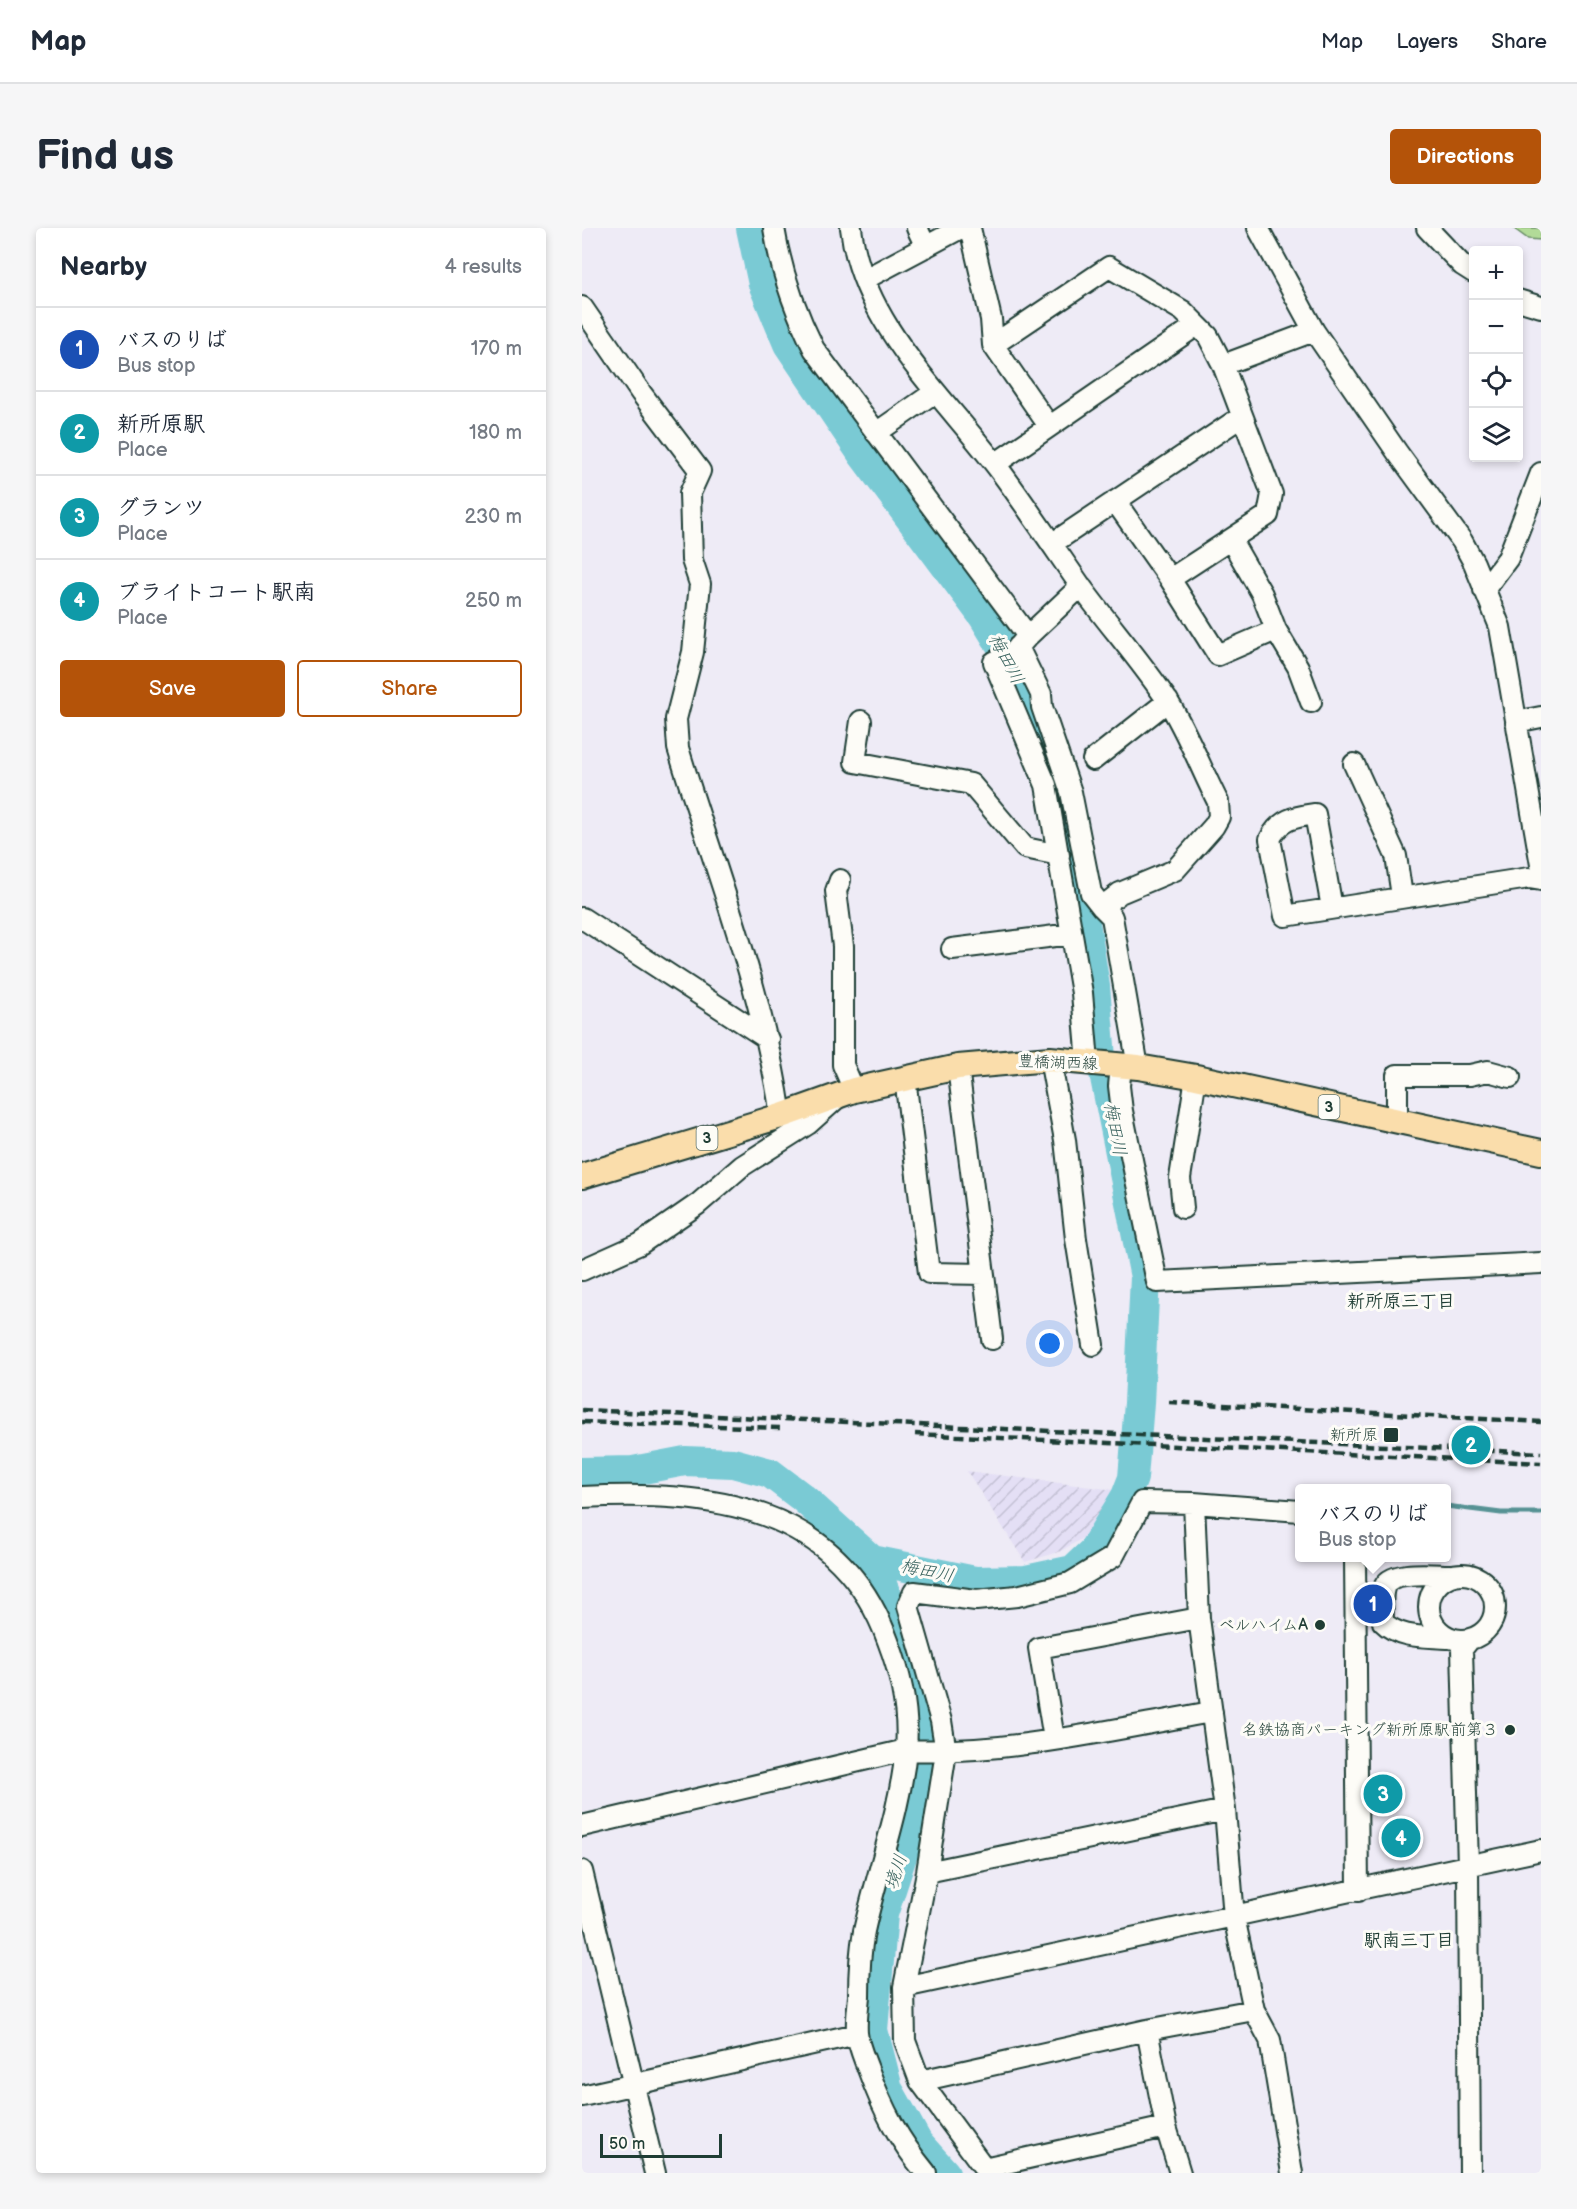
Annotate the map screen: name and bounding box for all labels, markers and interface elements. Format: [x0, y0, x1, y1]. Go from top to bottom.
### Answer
text: Map [30, 25, 86, 58]
text: Map [1321, 29, 1363, 54]
text: Layers [1396, 29, 1458, 54]
text: Share [1491, 29, 1547, 54]
button: Directions [1390, 129, 1541, 184]
text: Find us [36, 131, 174, 182]
map controls [1469, 246, 1523, 462]
button: + [1469, 246, 1523, 300]
text: Nearby [60, 252, 147, 283]
text: 4 results [444, 255, 522, 279]
button: − [1469, 300, 1523, 354]
text: バスのりば [117, 327, 227, 354]
text: 1 [75, 337, 84, 361]
text: 170 m [471, 337, 522, 361]
text: Bus stop [117, 354, 196, 378]
button: locate [1469, 354, 1523, 408]
button: layers [1469, 408, 1523, 462]
text: 新所原駅 [117, 411, 205, 438]
text: 2 [74, 421, 85, 445]
text: 180 m [469, 421, 522, 445]
text: Place [117, 438, 168, 462]
text: グランツ [117, 495, 205, 522]
text: 3 [74, 505, 85, 529]
text: 230 m [465, 505, 522, 529]
text: Place [117, 522, 168, 546]
text: ブライトコート駅南 [117, 579, 315, 606]
text: 4 [74, 589, 85, 613]
text: 250 m [465, 589, 522, 613]
text: Place [117, 606, 168, 630]
water label: 梅田川 [984, 630, 1028, 688]
button: Save [60, 660, 285, 717]
button: Share [297, 660, 522, 717]
street label: 豊橋湖西線 [1018, 1052, 1098, 1074]
road number: 3 [1318, 1095, 1340, 1119]
water label: 梅田川 [1100, 1100, 1130, 1158]
road number: 3 [696, 1126, 718, 1150]
district label: 新所原三丁目 [1347, 1291, 1455, 1312]
your location [1035, 1329, 1064, 1358]
pin: 2 [1452, 1422, 1490, 1468]
place label: 新所原 [1330, 1426, 1378, 1445]
marker: 新所原 [1382, 1426, 1400, 1444]
popup [1295, 1484, 1451, 1562]
text: バスのりば [1318, 1501, 1428, 1528]
text: Bus stop [1318, 1528, 1397, 1552]
water label: 梅田川 [898, 1555, 956, 1587]
pin: 1 [1354, 1582, 1392, 1626]
place label: ベルハイムA [1219, 1616, 1308, 1635]
marker: ベルハイムA [1313, 1618, 1327, 1632]
place label: 名鉄協商パーキング新所原駅前第３ [1242, 1721, 1498, 1740]
marker: 名鉄協商パーキング新所原駅前第３ [1503, 1723, 1517, 1737]
pin: 3 [1364, 1772, 1402, 1816]
pin: 4 [1382, 1816, 1420, 1860]
water label: 境川 [880, 1852, 912, 1892]
district label: 駅南三丁目 [1364, 1930, 1454, 1951]
scale bar [600, 2131, 722, 2158]
text: 50 m [609, 2135, 645, 2154]

